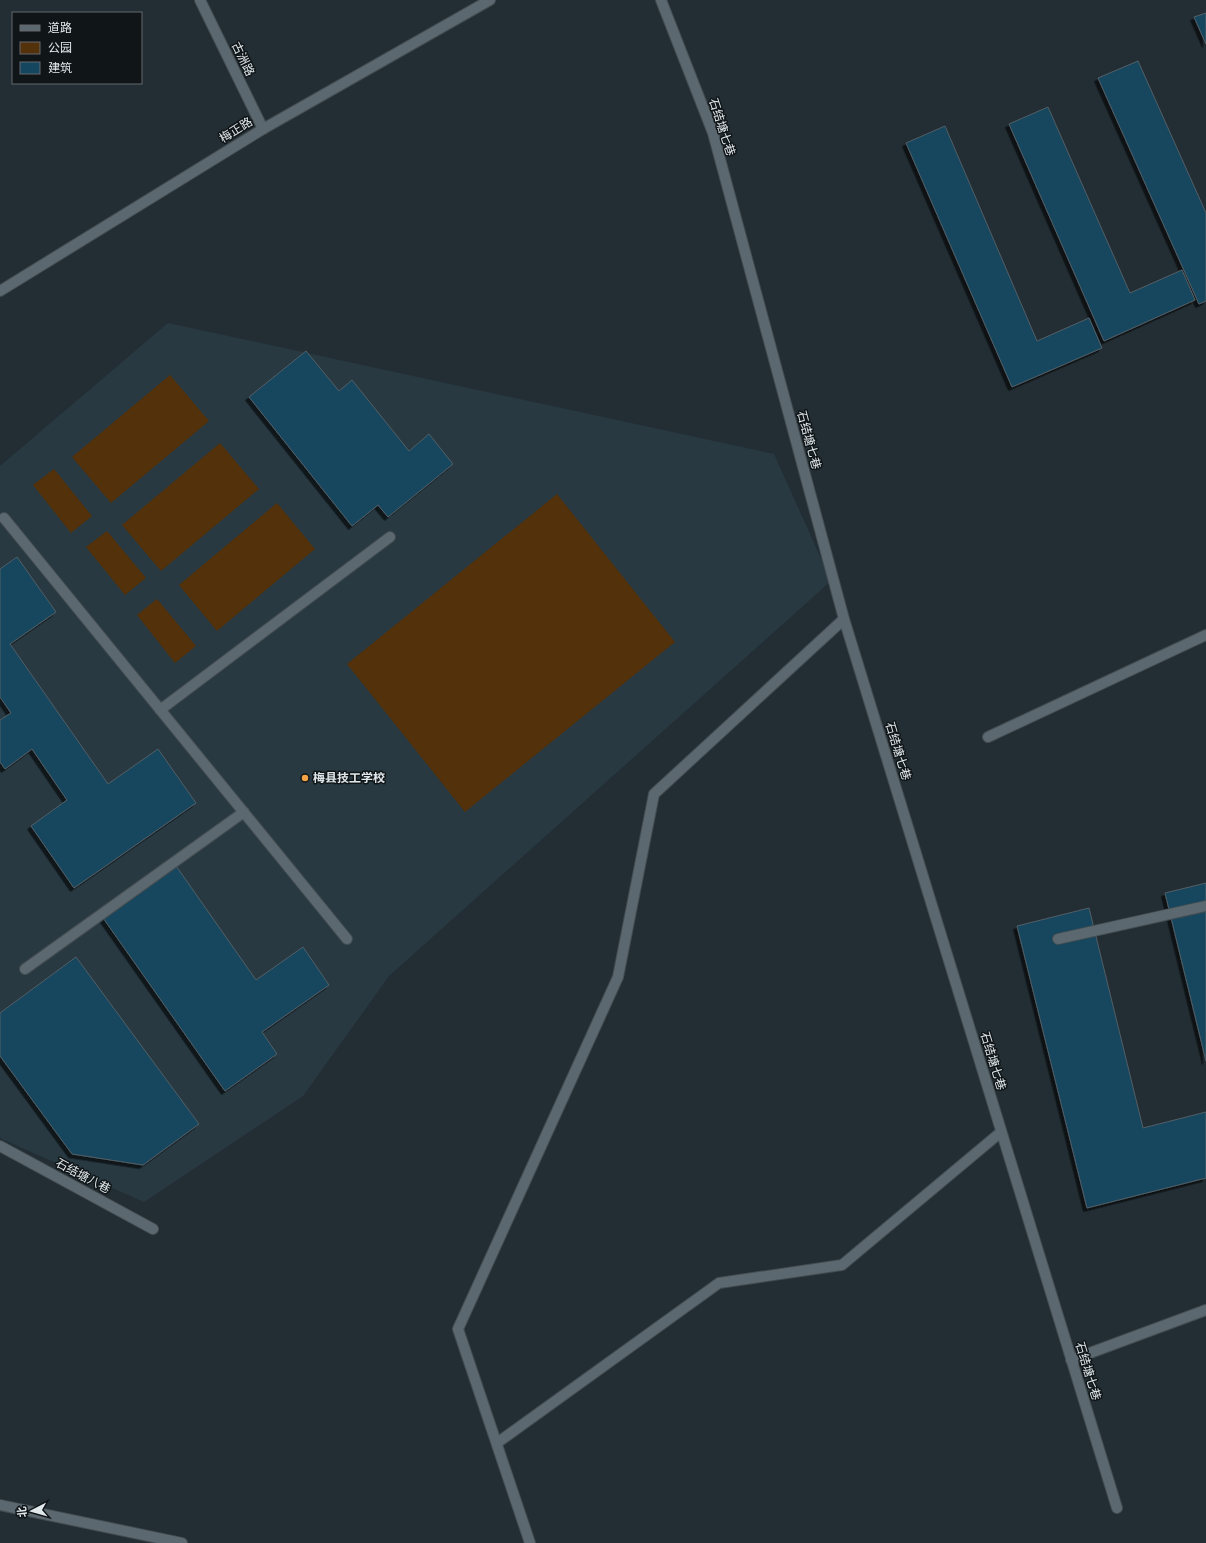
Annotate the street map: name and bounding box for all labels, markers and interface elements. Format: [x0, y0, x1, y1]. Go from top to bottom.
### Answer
legend [12, 12, 142, 84]
text: 道路 [48, 21, 72, 35]
street label: 古洲路 [229, 40, 257, 78]
text: 公园 [48, 41, 72, 55]
text: 建筑 [48, 61, 72, 75]
street label: 石结塘七巷 [706, 96, 738, 158]
street label: 梅正路 [217, 115, 255, 145]
street label: 石结塘七巷 [794, 409, 824, 471]
street label: 石结塘七巷 [883, 720, 913, 782]
place label: 梅县技工学校 [313, 771, 385, 785]
marker: 梅县技工学校 [300, 773, 310, 783]
street label: 石结塘七巷 [978, 1030, 1008, 1092]
street label: 石结塘八巷 [53, 1156, 113, 1196]
street label: 石结塘七巷 [1073, 1340, 1103, 1402]
north arrow [12, 1491, 52, 1531]
text: 北 [16, 1506, 30, 1518]

